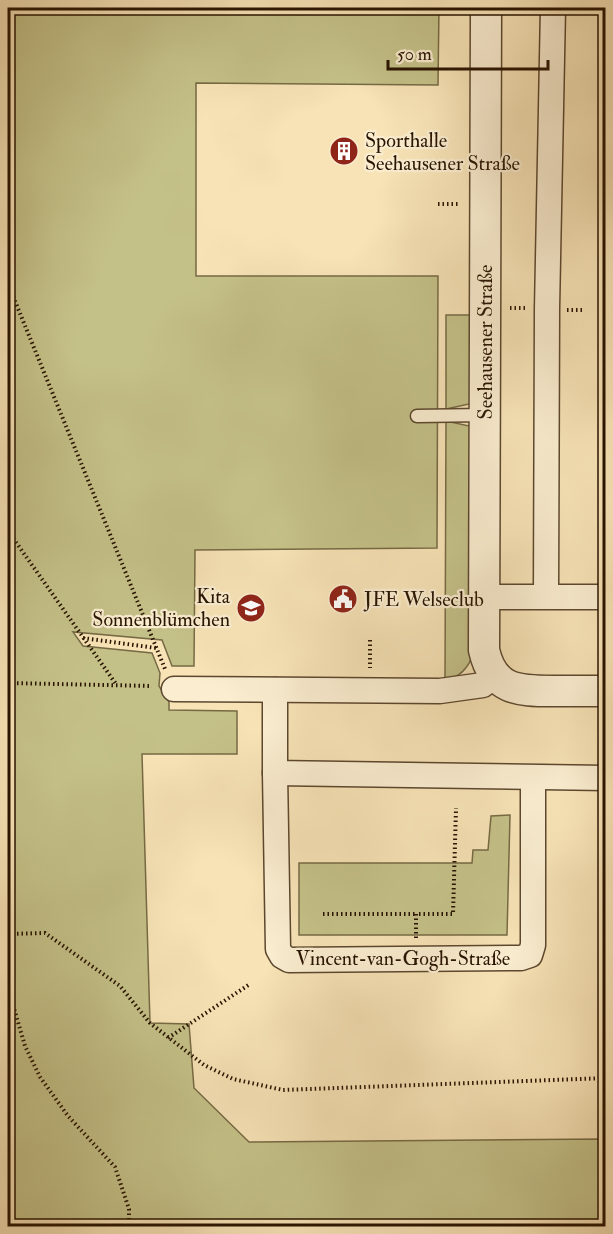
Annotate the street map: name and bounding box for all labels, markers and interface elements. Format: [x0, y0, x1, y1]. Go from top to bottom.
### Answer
scale bar [388, 33, 548, 71]
text: 50 m [397, 43, 432, 66]
place label: Sporthalle Seehausener Straße [365, 128, 520, 176]
building icon: Sporthalle Seehausener Straße [328, 135, 360, 167]
street label: Seehausener Straße [473, 265, 498, 419]
public building icon: JFE Welseclub [327, 583, 359, 615]
place label: Kita Sonnenblümchen [92, 584, 231, 632]
place label: JFE Welseclub [363, 587, 484, 612]
school or university icon: Kita Sonnenblümchen [235, 592, 267, 624]
street label: Vincent-van-Gogh-Straße [296, 946, 510, 971]

